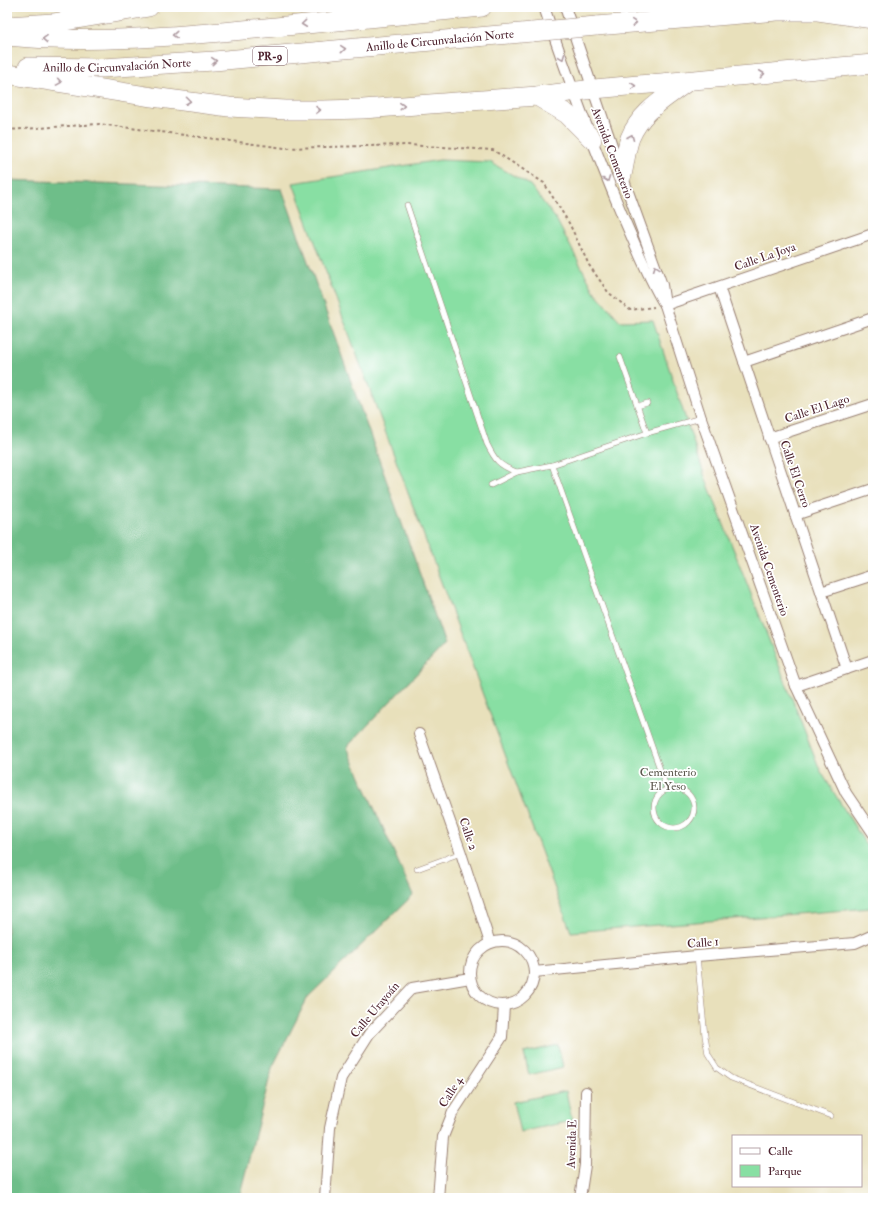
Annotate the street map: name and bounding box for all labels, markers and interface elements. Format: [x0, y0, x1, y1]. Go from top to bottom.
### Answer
one-way arrow [631, 18, 637, 27]
one-way arrow [301, 19, 307, 28]
street label: Anillo de Circunvalación Norte [364, 26, 514, 55]
one-way arrow [172, 31, 178, 40]
one-way arrow [42, 34, 48, 43]
one-way arrow [340, 45, 346, 54]
road number: PR-9 [253, 47, 287, 65]
one-way arrow [557, 54, 565, 61]
street label: Anillo de Circunvalación Norte [42, 55, 192, 76]
one-way arrow [211, 57, 217, 66]
one-way arrow [759, 70, 765, 79]
one-way arrow [56, 77, 62, 86]
one-way arrow [630, 81, 636, 90]
one-way arrow [185, 97, 191, 106]
one-way arrow [399, 102, 405, 111]
street label: Avenida Cementerio [587, 104, 636, 201]
one-way arrow [315, 106, 321, 114]
one-way arrow [626, 133, 634, 141]
one-way arrow [602, 174, 610, 182]
street label: Calle La Joya [732, 239, 799, 275]
one-way arrow [653, 264, 661, 271]
street label: Calle El Lago [783, 391, 851, 426]
street label: Calle El Cerro [777, 438, 814, 510]
street label: Avenida Cementerio [746, 521, 792, 618]
park label: Cementerio El Yeso [640, 765, 696, 794]
street label: Calle 2 [455, 816, 481, 852]
street label: Calle 1 [687, 934, 719, 952]
street label: Calle Urayoán [347, 979, 403, 1041]
street label: Calle 4 [436, 1073, 467, 1110]
street label: Avenida E [564, 1119, 580, 1170]
legend [732, 1135, 862, 1187]
text: Calle [768, 1144, 793, 1159]
text: Parque [768, 1164, 802, 1179]

